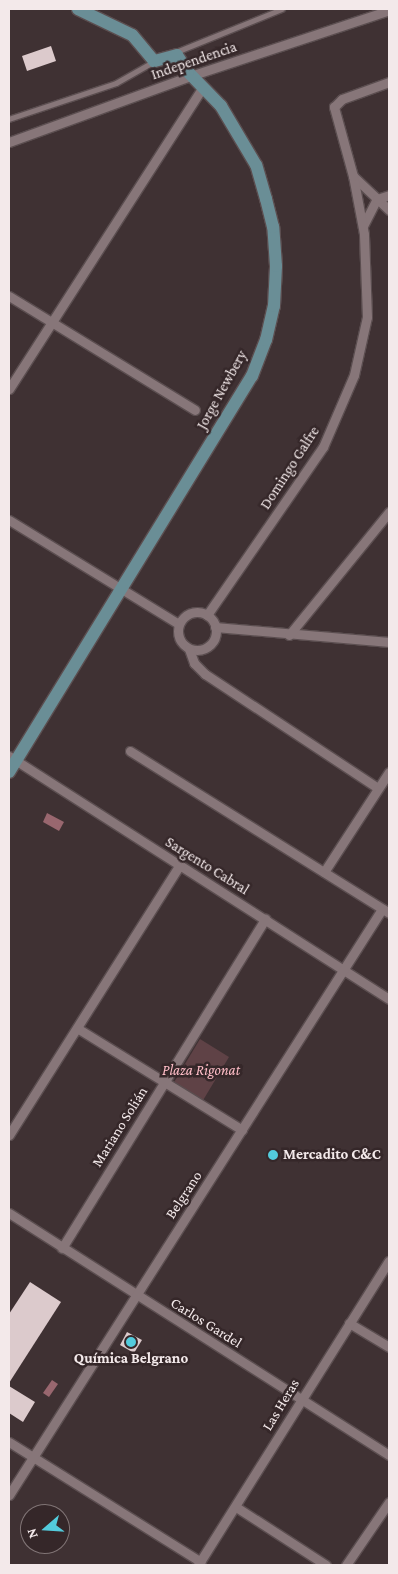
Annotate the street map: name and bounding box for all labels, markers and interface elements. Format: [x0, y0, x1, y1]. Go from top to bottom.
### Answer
street label: Independencia [149, 38, 239, 84]
street label: Jorge Newbery [193, 347, 251, 433]
street label: Domingo Galfre [256, 423, 324, 513]
street label: Sargento Cabral [162, 833, 252, 899]
park label: Plaza Rigonat [162, 1062, 240, 1080]
street label: Mariano Solián [88, 1084, 152, 1170]
place label: Mercadito C&C [283, 1146, 381, 1164]
marker: Mercadito C&C [267, 1149, 279, 1161]
street label: Belgrano [162, 1168, 206, 1222]
street label: Carlos Gardel [167, 1294, 245, 1352]
marker: Química Belgrano [125, 1336, 137, 1348]
place label: Química Belgrano [74, 1350, 188, 1368]
street label: Las Heras [258, 1376, 304, 1434]
north arrow [20, 1504, 70, 1554]
text: N [23, 1526, 41, 1541]

